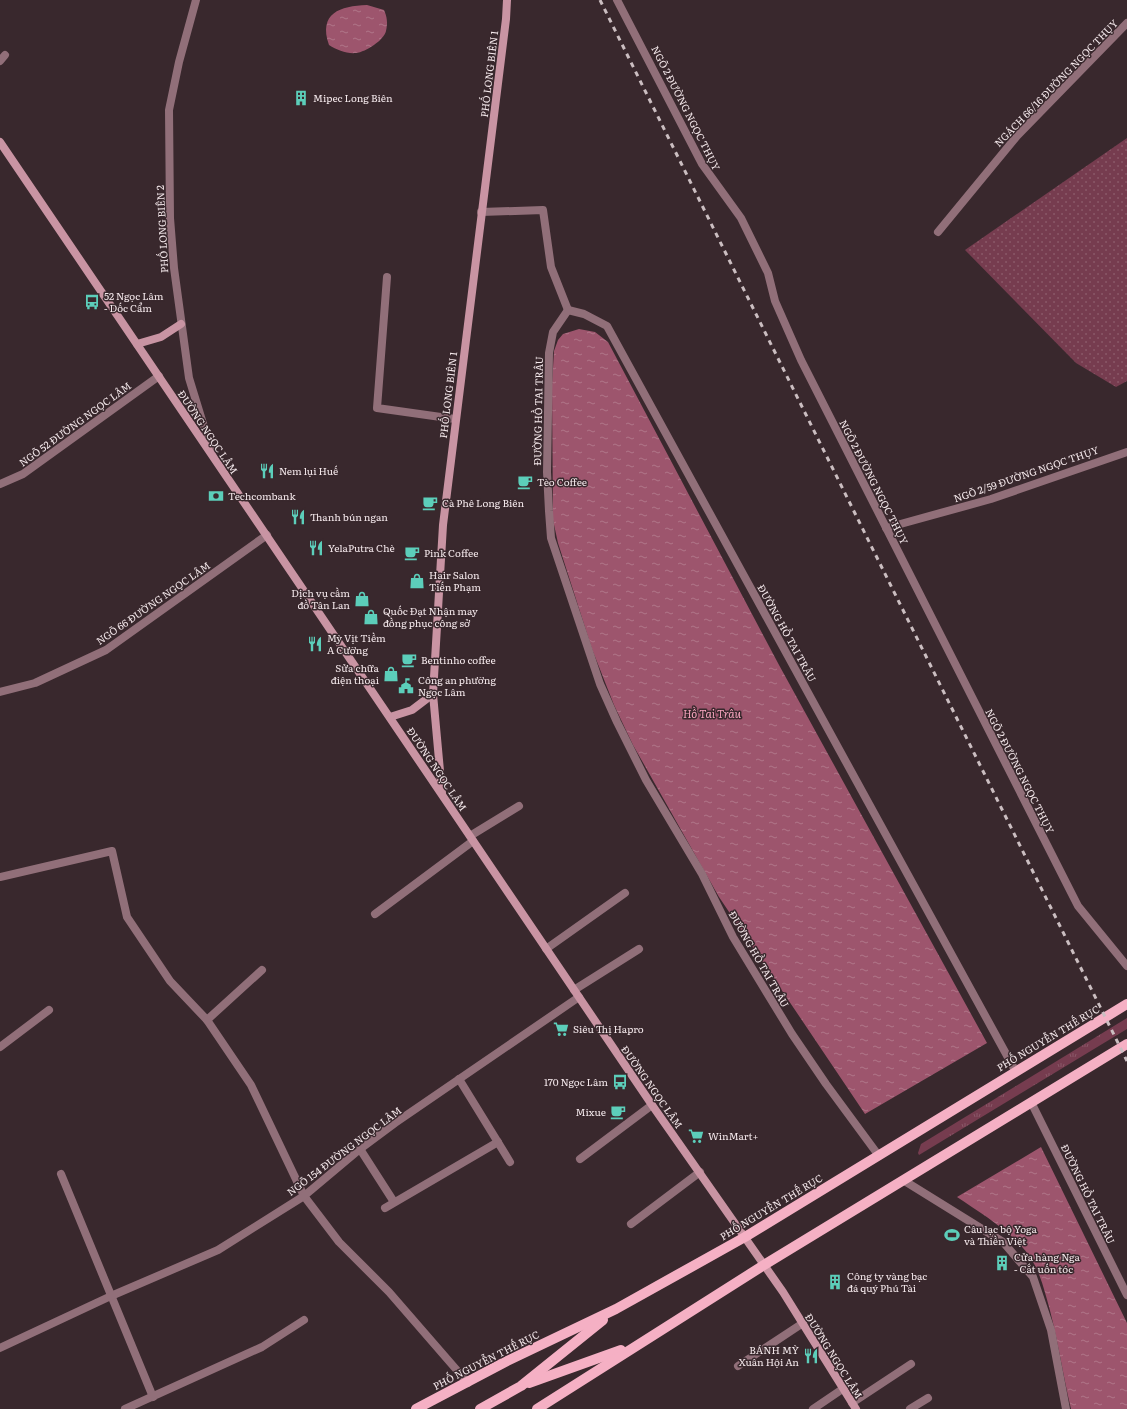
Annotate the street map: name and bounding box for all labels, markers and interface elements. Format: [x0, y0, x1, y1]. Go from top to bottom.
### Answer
street label: NGÁCH 66/16 ĐƯỜNG NGỌC THỤY [990, 15, 1121, 150]
street label: PHỐ LONG BIÊN 1 [476, 30, 501, 118]
street label: NGÕ 2 ĐƯỜNG NGỌC THỤY [648, 43, 724, 173]
building icon: Mipec Long Biên [292, 89, 310, 107]
place label: Mipec Long Biên [313, 90, 393, 105]
street label: PHỐ LONG BIÊN 2 [152, 185, 171, 273]
place label: 52 Ngọc Lâm - Dốc Cẩm [104, 288, 164, 315]
bus stop icon: 52 Ngọc Lâm - Dốc Cẩm [83, 293, 101, 311]
street label: PHỐ LONG BIÊN 1 [435, 351, 460, 439]
street label: ĐƯỜNG HỒ TAI TRÂU [529, 356, 546, 466]
street label: NGÕ 52 ĐƯỜNG NGỌC LÂM [15, 378, 134, 470]
street label: ĐƯỜNG NGỌC LÂM [175, 387, 242, 477]
street label: NGÕ 2 ĐƯỜNG NGỌC THỤY [836, 417, 912, 547]
street label: NGÕ 2/59 ĐƯỜNG NGỌC THỤY [951, 442, 1100, 505]
restaurant icon: Nem lụi Huế [258, 462, 276, 480]
place label: Nem lụi Huế [279, 463, 338, 478]
cafe icon: Tèo Coffee [516, 473, 534, 491]
place label: Tèo Coffee [537, 474, 587, 489]
bank icon: Techcombank [207, 487, 225, 505]
place label: Techcombank [228, 488, 296, 503]
cafe icon: Cà Phê Long Biên [421, 494, 439, 512]
place label: Cà Phê Long Biên [442, 495, 524, 510]
restaurant icon: Thanh bún ngan [289, 508, 307, 526]
place label: Thanh bún ngan [310, 509, 388, 524]
restaurant icon: YelaPutra Chè [307, 539, 325, 557]
place label: YelaPutra Chè [328, 540, 395, 555]
cafe icon: Pink Coffee [403, 544, 421, 562]
place label: Pink Coffee [424, 545, 478, 560]
street label: NGÕ 66 ĐƯỜNG NGỌC LÂM [93, 557, 213, 648]
place label: Hair Salon Tiến Phạm [429, 567, 481, 594]
shop icon: Hair Salon Tiến Phạm [408, 572, 426, 590]
street label: ĐƯỜNG HỒ TAI TRÂU [754, 581, 821, 684]
place label: Dịch vụ cầm đồ Tân Lan [291, 585, 350, 612]
shop icon: Dịch vụ cầm đồ Tân Lan [353, 590, 371, 608]
place label: Quốc Đạt Nhận may đồng phục công sở [383, 603, 478, 630]
shop icon: Quốc Đạt Nhận may đồng phục công sở [362, 608, 380, 626]
place label: Mỳ Vịt Tiềm A Cường [327, 630, 386, 657]
restaurant icon: Mỳ Vịt Tiềm A Cường [306, 635, 324, 653]
cafe icon: Bentinho coffee [400, 651, 418, 669]
place label: Bentinho coffee [421, 652, 496, 667]
place label: Sửa chữa điện thoại [331, 660, 380, 687]
shop icon: Sửa chữa điện thoại [382, 665, 400, 683]
place label: Công an phường Ngọc Lâm [418, 672, 496, 699]
public building icon: Công an phường Ngọc Lâm [397, 677, 415, 695]
water label: Hồ Tai Trâu [683, 705, 741, 721]
street label: NGÕ 2 ĐƯỜNG NGỌC THỤY [982, 706, 1058, 836]
street label: ĐƯỜNG NGỌC LÂM [404, 724, 471, 814]
street label: ĐƯỜNG HỒ TAI TRÂU [726, 908, 793, 1010]
street label: PHỐ NGUYỄN THẾ RỤC [993, 1001, 1102, 1074]
supermarket icon: Siêu Thị Hapro [552, 1020, 570, 1038]
place label: Siêu Thị Hapro [573, 1021, 644, 1036]
street label: ĐƯỜNG NGỌC LÂM [618, 1042, 687, 1131]
bus stop icon: 170 Ngọc Lâm [611, 1073, 629, 1091]
place label: 170 Ngọc Lâm [544, 1074, 608, 1089]
street label: NGÕ 154 ĐƯỜNG NGỌC LÂM [283, 1102, 404, 1199]
cafe icon: Mixue [609, 1103, 627, 1121]
place label: Mixue [576, 1104, 606, 1119]
supermarket icon: WinMart+ [687, 1127, 705, 1145]
place label: WinMart+ [708, 1128, 759, 1143]
street label: ĐƯỜNG HỒ TAI TRÂU [1058, 1141, 1119, 1246]
street label: PHỐ NGUYỄN THẾ RỤC [716, 1170, 825, 1243]
place label: Câu lạc bộ Yoga và Thiền Việt [964, 1221, 1038, 1248]
sports icon: Câu lạc bộ Yoga và Thiền Việt [943, 1226, 961, 1244]
place label: Cửa hàng Nga - Cắt uốn tóc [1014, 1249, 1081, 1276]
building icon: Cửa hàng Nga - Cắt uốn tóc [993, 1254, 1011, 1272]
place label: Công ty vàng bạc đá quý Phú Tài [847, 1268, 927, 1295]
building icon: Công ty vàng bạc đá quý Phú Tài [826, 1273, 844, 1291]
street label: ĐƯỜNG NGỌC LÂM [802, 1310, 867, 1401]
street label: PHỐ NGUYỄN THẾ RỤC [430, 1326, 542, 1393]
place label: BÁNH MỲ Xuân Hội An [739, 1342, 799, 1369]
restaurant icon: BÁNH MỲ Xuân Hội An [802, 1347, 820, 1365]

